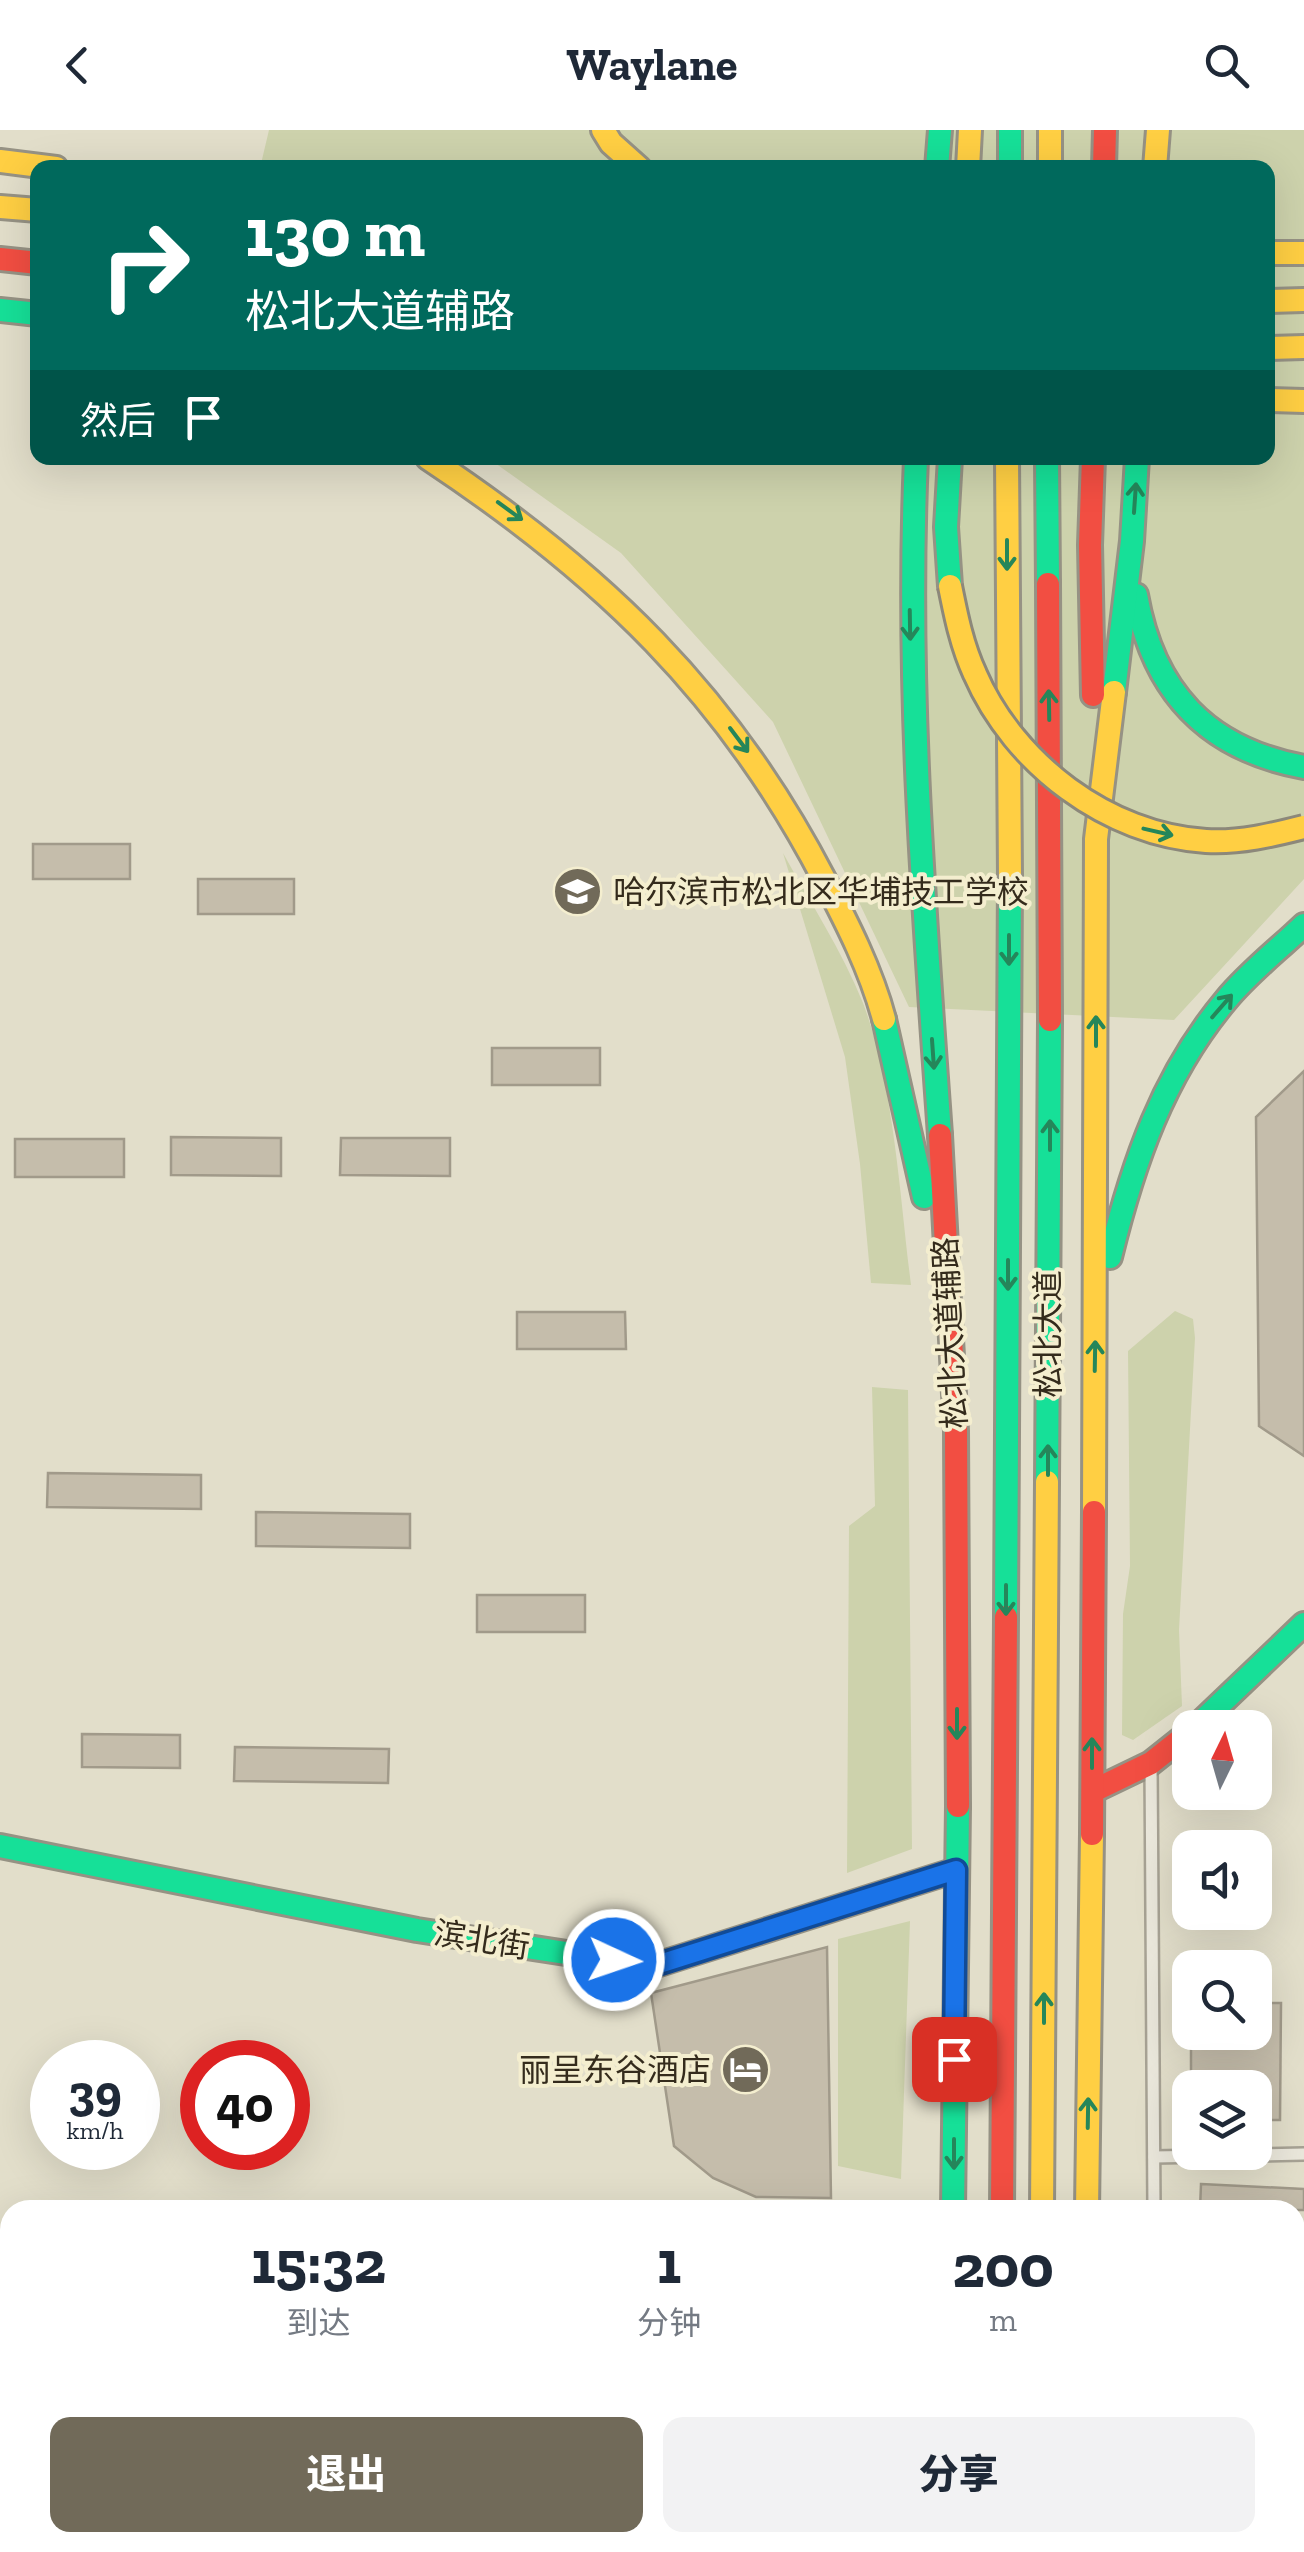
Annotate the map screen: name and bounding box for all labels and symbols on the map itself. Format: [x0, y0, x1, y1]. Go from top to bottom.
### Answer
one-way arrow [1125, 483, 1144, 515]
one-way arrow [496, 500, 523, 521]
one-way arrow [998, 538, 1016, 570]
one-way arrow [900, 608, 919, 640]
one-way arrow [1039, 690, 1058, 722]
one-way arrow [728, 726, 749, 753]
one-way arrow [1141, 824, 1173, 842]
school or university icon: 哈尔滨市松北区华埔技工学校 [552, 866, 604, 918]
place label: 哈尔滨市松北区华埔技工学校 [613, 873, 1029, 911]
one-way arrow [1000, 933, 1019, 965]
one-way arrow [1211, 993, 1233, 1019]
one-way arrow [1086, 1016, 1106, 1048]
one-way arrow [924, 1038, 943, 1070]
one-way arrow [1040, 1120, 1059, 1152]
street label: 松北大道辅路 [926, 1236, 974, 1430]
one-way arrow [998, 1258, 1018, 1290]
street label: 松北大道 [1029, 1270, 1067, 1398]
one-way arrow [1085, 1341, 1104, 1373]
one-way arrow [1038, 1445, 1057, 1477]
one-way arrow [996, 1582, 1016, 1615]
one-way arrow [948, 1708, 966, 1740]
north arrow [1172, 1710, 1272, 1810]
one-way arrow [1082, 1737, 1102, 1770]
position arrow [562, 1908, 666, 2012]
street label: 滨北街 [432, 1914, 532, 1966]
one-way arrow [1034, 1992, 1054, 2024]
pin [912, 2017, 997, 2102]
speed limit sign: 40 [180, 2040, 310, 2170]
hotel icon: 丽呈东谷酒店 [720, 2044, 772, 2096]
place label: 丽呈东谷酒店 [519, 2051, 711, 2089]
one-way arrow [1079, 2097, 1098, 2129]
one-way arrow [944, 2138, 964, 2170]

